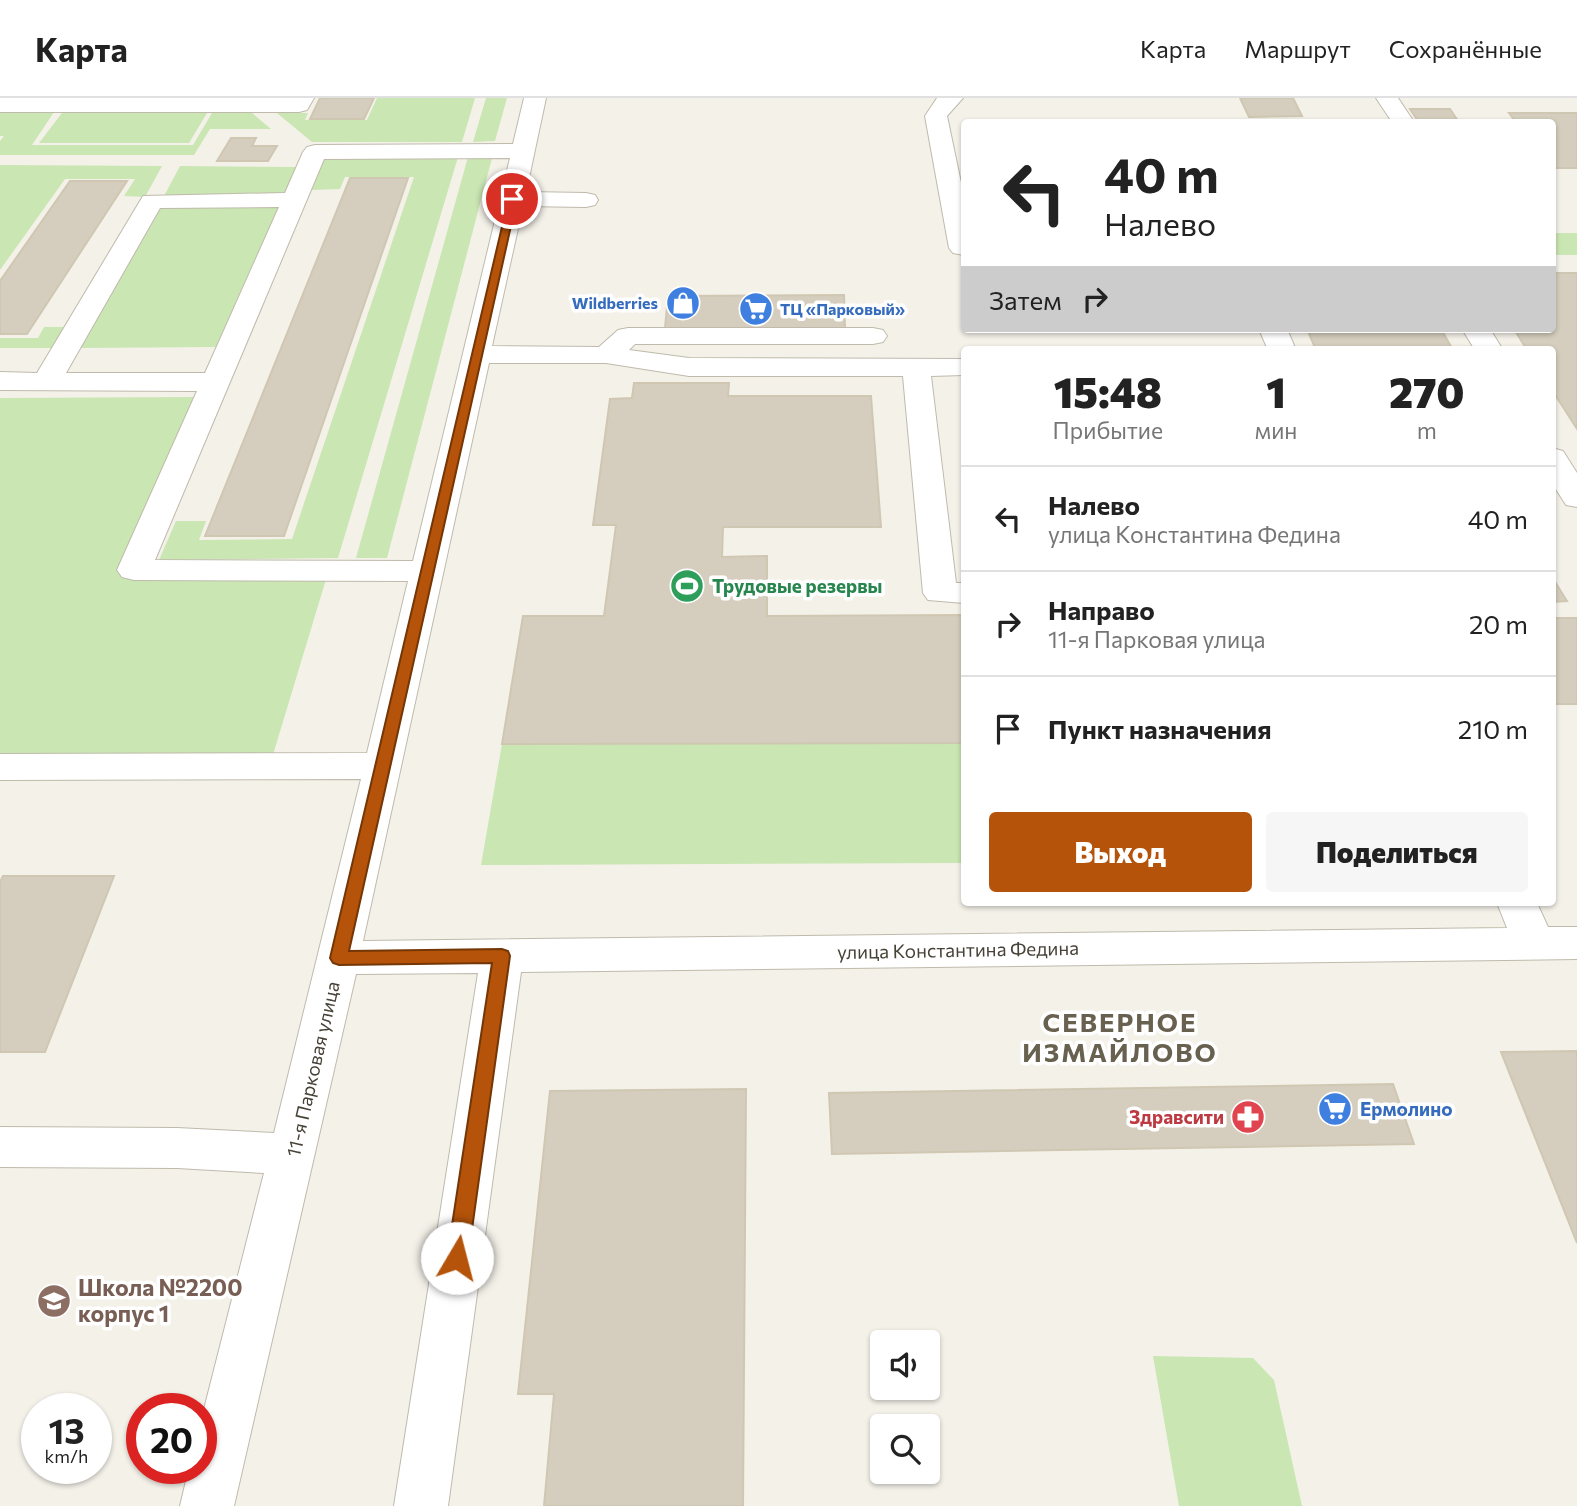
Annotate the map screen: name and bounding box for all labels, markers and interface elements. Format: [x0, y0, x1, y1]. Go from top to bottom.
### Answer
text: Карта [35, 28, 128, 69]
text: Карта [1140, 34, 1206, 63]
text: Маршрут [1244, 34, 1351, 63]
text: Сохранённые [1389, 34, 1542, 63]
text: 40 m [1104, 143, 1219, 203]
icon: left [989, 147, 1080, 238]
pin [482, 169, 542, 229]
icon: arrive [493, 180, 531, 218]
text: Налево [1104, 203, 1216, 243]
icon: right [1076, 280, 1114, 318]
shop icon: Wildberries [664, 284, 702, 322]
text: Затем [989, 284, 1062, 315]
supermarket icon: ТЦ «Парковый» [737, 290, 775, 328]
place label: Wildberries [572, 293, 658, 312]
place label: ТЦ «Парковый» [780, 299, 905, 318]
text: 15:48 [1054, 365, 1162, 417]
text: 1 [1266, 365, 1286, 417]
text: 270 [1389, 365, 1464, 417]
text: Прибытие [1053, 416, 1163, 444]
text: мин [1255, 416, 1297, 444]
text: m [1417, 416, 1437, 444]
text: Налево [1048, 489, 1140, 520]
icon: left [989, 500, 1027, 538]
text: 40 m [1468, 503, 1528, 534]
text: улица Константина Федина [1048, 520, 1341, 548]
sports icon: Трудовые резервы [668, 567, 706, 605]
place label: Трудовые резервы [712, 574, 882, 597]
text: Направо [1048, 594, 1155, 625]
icon: right [989, 605, 1027, 643]
text: 20 m [1469, 608, 1528, 639]
text: 11-я Парковая улица [1048, 625, 1265, 653]
icon: arrive [989, 710, 1027, 748]
text: Пункт назначения [1048, 713, 1272, 744]
text: 210 m [1458, 713, 1528, 744]
button: Выход [989, 812, 1252, 892]
button: Поделиться [1266, 812, 1528, 892]
street label: улица Константина Федина [837, 936, 1079, 963]
street label: 11-я Парковая улица [281, 979, 344, 1159]
district label: СЕВЕРНОЕ ИЗМАЙЛОВО [1022, 1006, 1218, 1067]
supermarket icon: Ермолино [1316, 1090, 1354, 1128]
place label: Ермолино [1360, 1097, 1452, 1120]
pharmacy icon: Здравсити [1229, 1098, 1267, 1136]
place label: Здравсити [1129, 1105, 1224, 1128]
position arrow [420, 1221, 494, 1295]
place label: Школа №2200 корпус 1 [78, 1273, 242, 1327]
school or university icon: Школа №2200 корпус 1 [35, 1282, 73, 1320]
map controls [870, 1330, 940, 1484]
button: sound [870, 1330, 940, 1400]
speed limit sign: 20 [126, 1393, 217, 1484]
text: 13 [48, 1408, 85, 1451]
button: search [870, 1414, 940, 1484]
text: km/h [45, 1445, 88, 1467]

